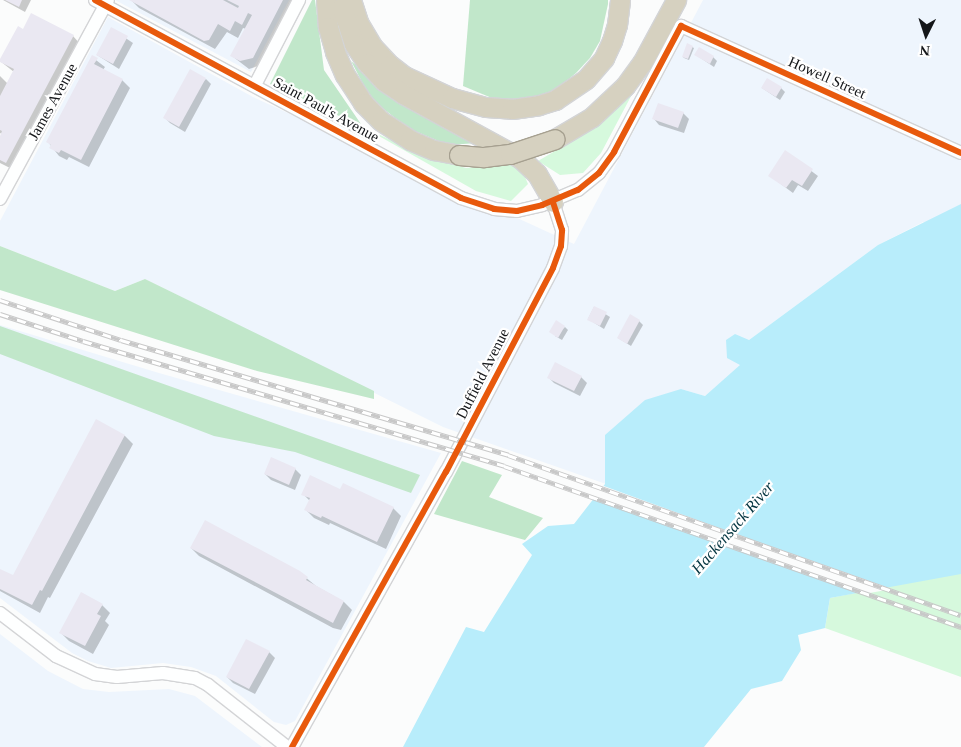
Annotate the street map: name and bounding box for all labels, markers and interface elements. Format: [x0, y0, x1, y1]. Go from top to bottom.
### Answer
north arrow [901, 10, 951, 60]
text: N [919, 43, 930, 58]
street label: Howell Street [785, 53, 869, 103]
street label: James Avenue [24, 60, 82, 144]
street label: Saint Paul's Avenue [270, 73, 382, 147]
street label: Duffield Avenue [452, 325, 514, 423]
water label: Hackensack River [688, 478, 778, 578]

